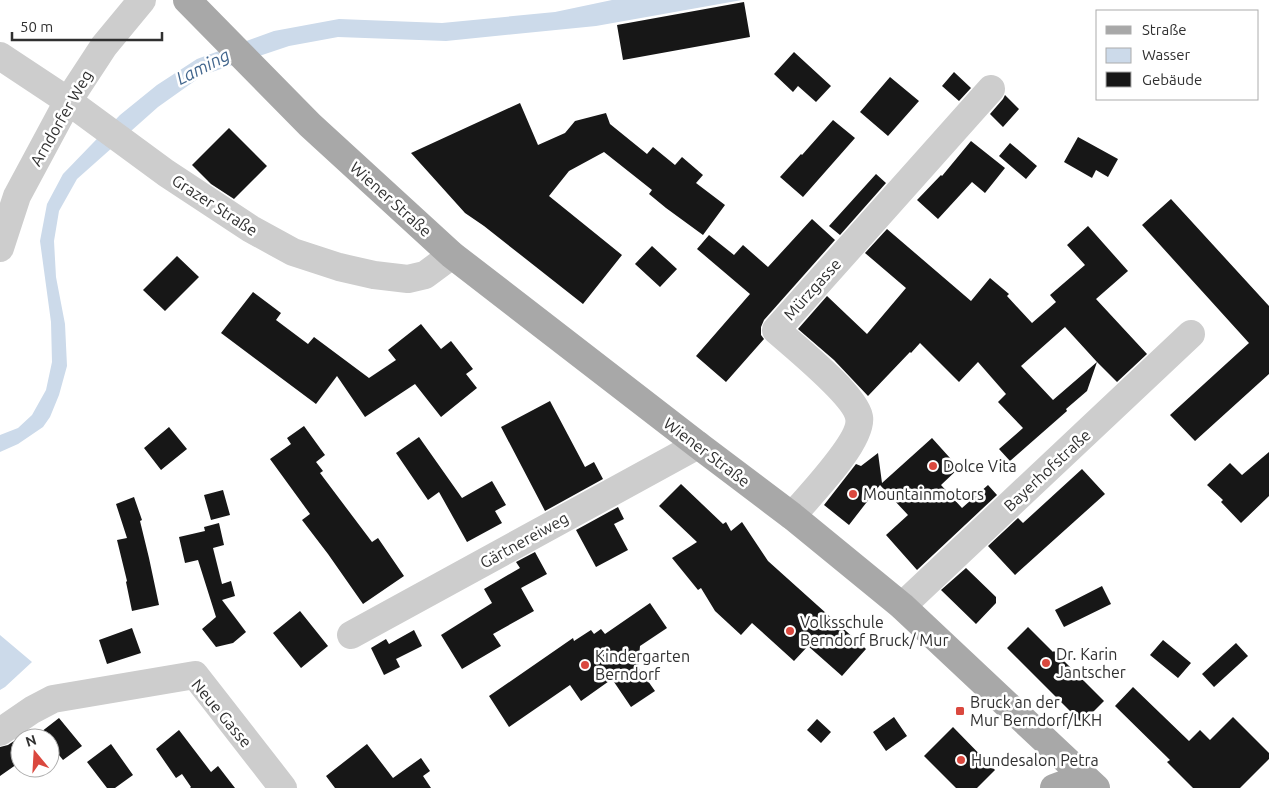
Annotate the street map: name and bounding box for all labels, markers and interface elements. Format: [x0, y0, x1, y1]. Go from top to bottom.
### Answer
scale bar [12, 10, 162, 42]
legend [1096, 10, 1259, 100]
text: 50 m [20, 18, 53, 35]
text: Straße [1142, 21, 1186, 38]
water label: Laming [173, 44, 233, 88]
text: Wasser [1142, 46, 1191, 63]
street label: Arndorfer Weg [26, 67, 96, 169]
text: Gebäude [1142, 71, 1202, 88]
street label: Wiener Straße [347, 158, 435, 240]
street label: Grazer Straße [169, 171, 261, 239]
street label: Mürzgasse [780, 255, 844, 323]
street label: Wiener Straße [660, 414, 754, 490]
street label: Bayerhofstraße [1000, 425, 1094, 515]
place label: Dolce Vita [943, 457, 1017, 475]
marker: Dolce Vita [927, 460, 939, 472]
place label: Mountainmotors [863, 485, 984, 503]
marker: Mountainmotors [847, 488, 859, 500]
street label: Gärtnereiweg [477, 508, 571, 572]
place label: Volksschule Berndorf Bruck/ Mur [800, 613, 948, 649]
marker: Volksschule Berndorf Bruck/ Mur [784, 625, 796, 637]
place label: Dr. Karin Jantscher [1056, 645, 1126, 681]
place label: Kindergarten Berndorf [595, 647, 690, 683]
marker: Dr. Karin Jantscher [1040, 657, 1052, 669]
marker: Kindergarten Berndorf [579, 659, 591, 671]
street label: Neue Gasse [188, 675, 256, 751]
place label: Bruck an der Mur Berndorf/LKH [970, 693, 1102, 729]
marker: Bruck an der Mur Berndorf/LKH [954, 705, 966, 717]
north arrow [10, 728, 60, 778]
text: N [24, 731, 38, 750]
place label: Hundesalon Petra [971, 751, 1099, 769]
marker: Hundesalon Petra [955, 754, 967, 766]

